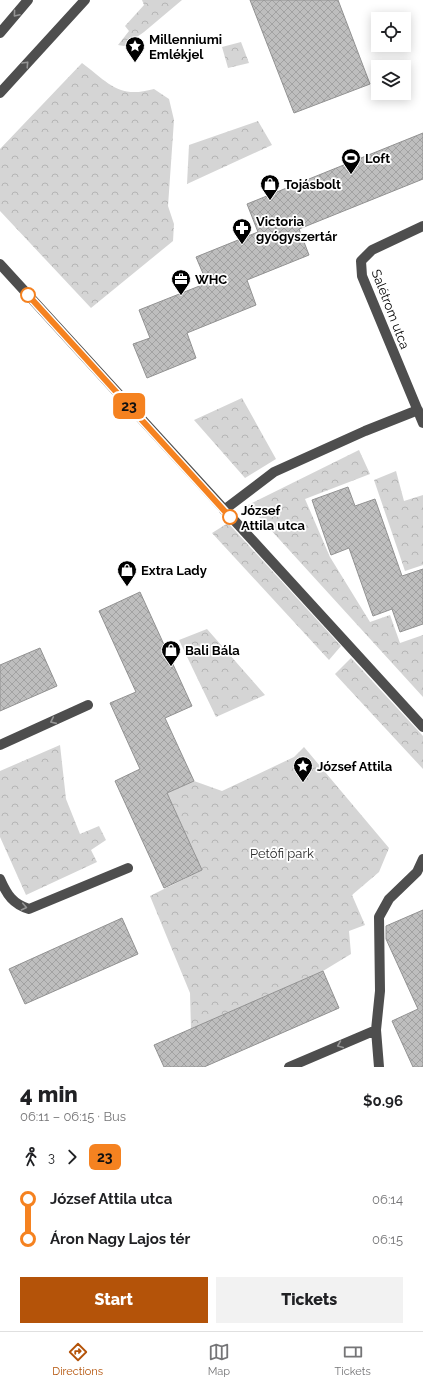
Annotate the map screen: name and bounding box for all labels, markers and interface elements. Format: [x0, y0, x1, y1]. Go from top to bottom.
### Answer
one-way arrow [13, 10, 20, 17]
map controls [371, 12, 411, 100]
button: locate [371, 12, 411, 52]
place label: Millenniumi Emlékjel [149, 32, 222, 62]
place icon: Millenniumi Emlékjel [124, 35, 146, 63]
button: layers [371, 60, 411, 100]
one-way arrow [22, 61, 29, 69]
sports icon: Loft [340, 147, 362, 175]
place label: Loft [365, 151, 390, 166]
shop icon: Tojásbolt [259, 173, 281, 201]
place label: Tojásbolt [284, 177, 341, 192]
place label: Victoria gyógyszertár [256, 214, 337, 244]
pharmacy icon: Victoria gyógyszertár [231, 217, 253, 245]
street label: Salétrom utca [368, 267, 413, 351]
office icon: WHC [170, 268, 192, 296]
place label: WHC [195, 272, 227, 287]
unlabelled marker [20, 287, 36, 303]
line badge: 23 [111, 393, 147, 419]
text: 23 [121, 398, 137, 414]
place label: József Attila utca [241, 503, 306, 533]
marker: József Attila utca [222, 509, 238, 525]
shop icon: Extra Lady [116, 559, 138, 587]
place label: Extra Lady [141, 563, 207, 578]
shop icon: Bali Bála [160, 639, 182, 667]
place label: Bali Bála [185, 643, 240, 658]
one-way arrow [50, 716, 57, 724]
place icon: József Attila [292, 755, 314, 783]
place label: József Attila [317, 759, 393, 774]
park label: Petőfi park [250, 846, 314, 861]
one-way arrow [21, 902, 27, 910]
one-way arrow [337, 1040, 344, 1048]
text: 4 min [20, 1081, 78, 1107]
text: $0.96 [363, 1092, 403, 1110]
text: 06:11 – 06:15 · Bus [20, 1109, 126, 1124]
icon: walk [20, 1146, 42, 1168]
icon: forward [61, 1146, 83, 1168]
text: 23 [97, 1149, 113, 1165]
text: 3 [48, 1150, 55, 1165]
text: József Attila utca [50, 1190, 172, 1208]
text: 06:14 [372, 1192, 403, 1207]
text: Áron Nagy Lajos tér [50, 1230, 190, 1248]
text: 06:15 [372, 1232, 403, 1247]
button: Start [20, 1277, 208, 1323]
button: Tickets [216, 1277, 403, 1323]
tab: Directions [52, 1341, 103, 1378]
tab: Map [208, 1341, 230, 1378]
tab: Tickets [335, 1341, 371, 1378]

